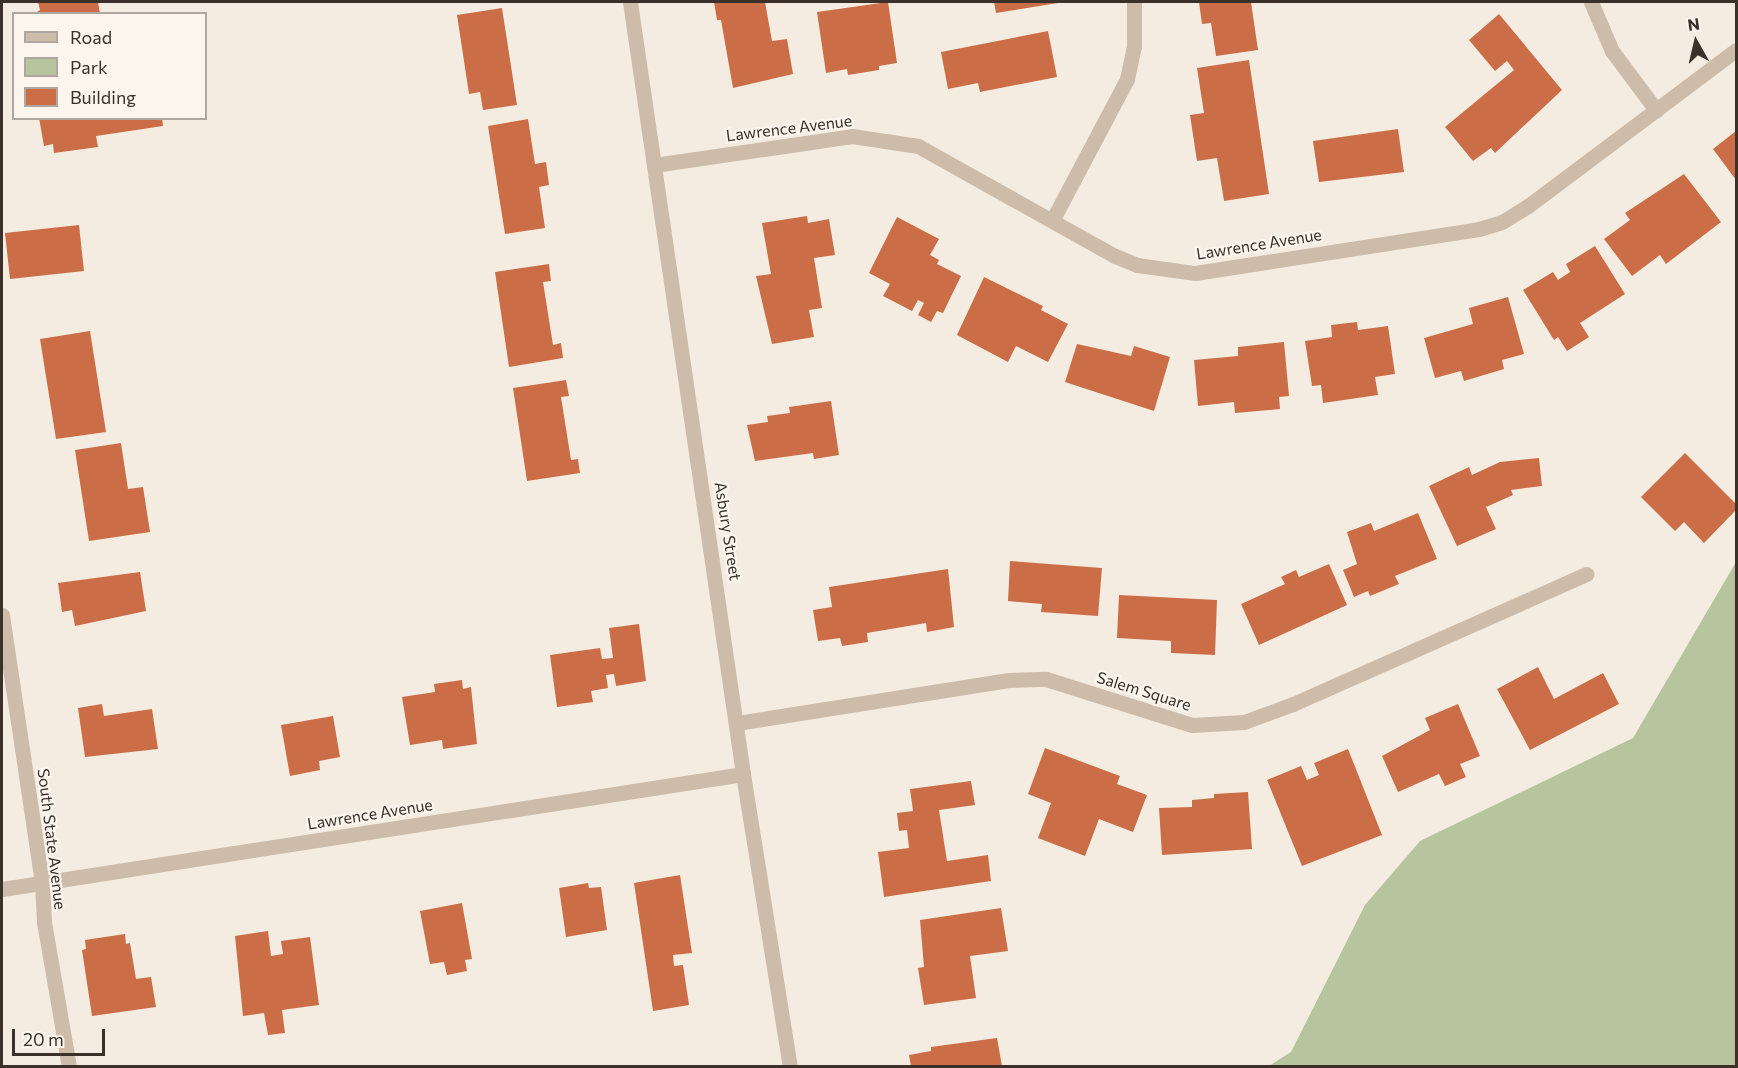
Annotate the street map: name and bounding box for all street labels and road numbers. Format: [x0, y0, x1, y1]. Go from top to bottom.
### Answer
street label: Lawrence Avenue [725, 111, 853, 145]
street label: Lawrence Avenue [1195, 225, 1323, 263]
street label: Asbury Street [711, 480, 745, 582]
street label: Salem Square [1094, 668, 1194, 714]
street label: South State Avenue [34, 767, 70, 911]
street label: Lawrence Avenue [306, 795, 434, 833]

